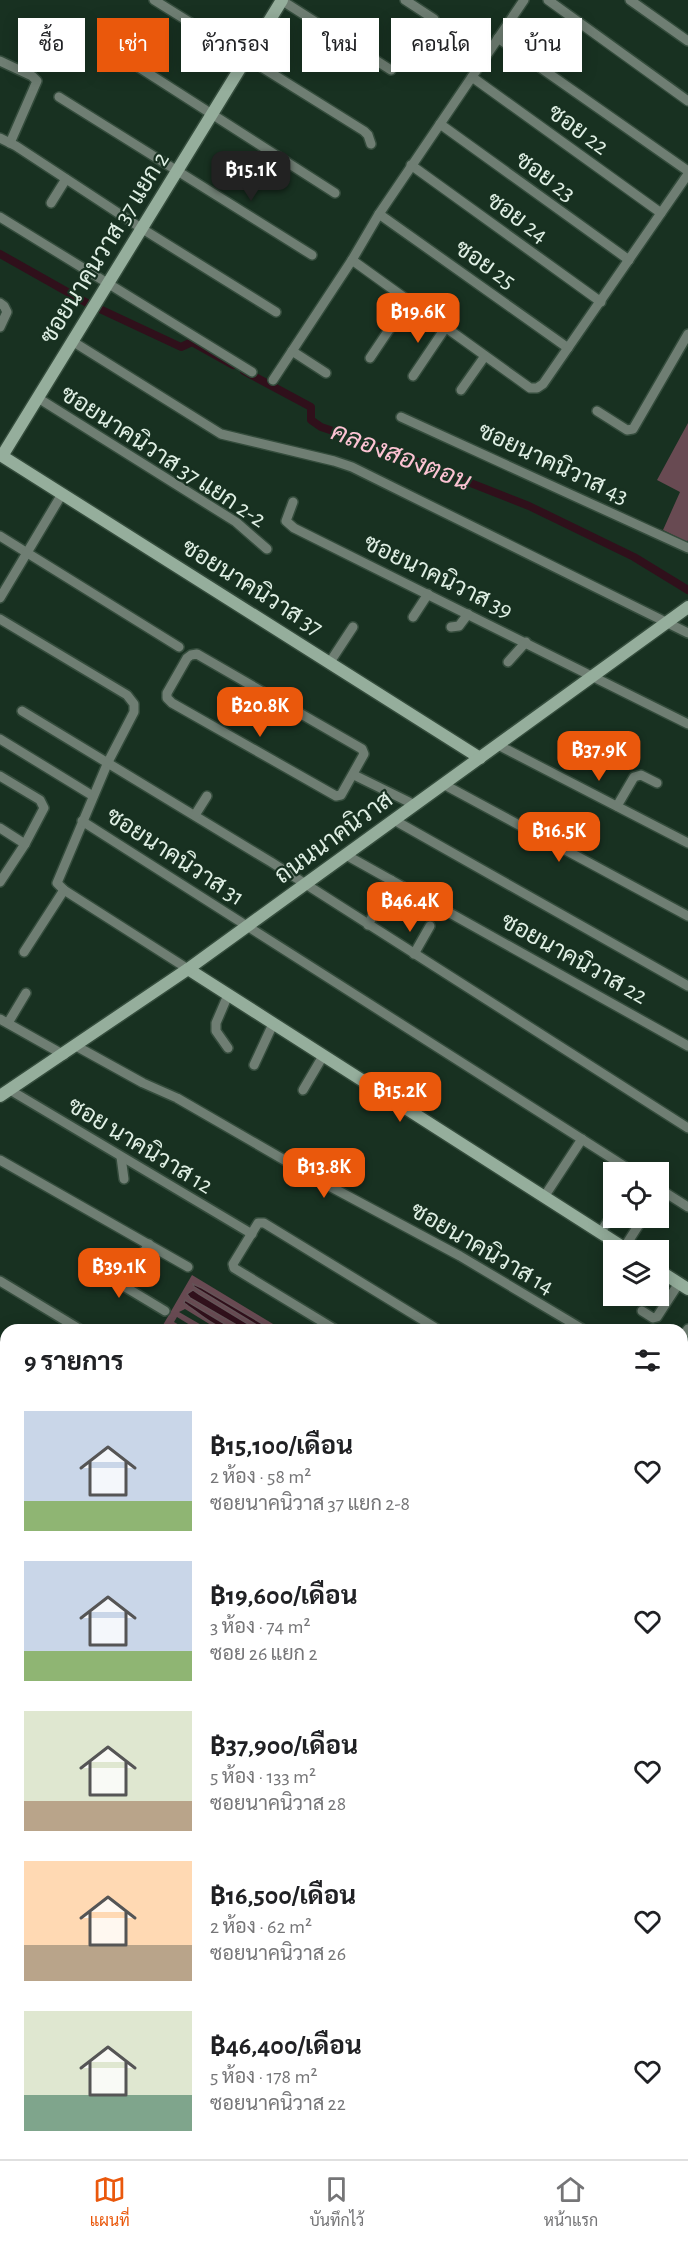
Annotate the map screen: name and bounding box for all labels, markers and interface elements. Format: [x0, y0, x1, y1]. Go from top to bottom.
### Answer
chip: ซื้อ [18, 18, 85, 72]
chip: เช่า [97, 18, 169, 72]
chip: ตัวกรอง [181, 18, 290, 72]
chip: ใหม่ [302, 18, 379, 72]
chip: คอนโด [391, 18, 491, 72]
chip: บ้าน [503, 18, 582, 72]
street label: ซอย 22 [543, 100, 613, 160]
street label: ซอย 23 [511, 147, 579, 207]
street label: ซอยนาคนวาส 37 แยก 2 [36, 148, 174, 348]
pin: ฿15.1K [202, 151, 300, 202]
text: ฿15.1K [225, 160, 277, 180]
street label: ซอย 24 [482, 188, 552, 248]
street label: ซอย 25 [450, 236, 520, 294]
pin: ฿19.6K [369, 293, 467, 344]
text: ฿19.6K [391, 302, 445, 322]
street label: ซอยนาคนิวาส 37 แยก 2-2 [56, 379, 272, 532]
street label: ซอยนาคนิวาส 43 [474, 416, 633, 509]
water label: คลองสองตอน [327, 418, 475, 496]
street label: ซอยนาคนิวาส 39 [360, 528, 517, 623]
street label: ซอยนาคนิวาส 37 [177, 533, 328, 641]
pin: ฿20.8K [211, 687, 309, 738]
text: ฿20.8K [231, 696, 289, 716]
pin: ฿37.9K [550, 731, 648, 782]
text: ฿37.9K [571, 740, 627, 760]
street label: ถนนนาคนิวาส [269, 785, 397, 889]
street label: ซอยนาคนิวาส 31 [102, 801, 250, 910]
pin: ฿16.5K [510, 812, 608, 863]
text: ฿16.5K [532, 821, 586, 841]
pin: ฿46.4K [361, 882, 459, 933]
text: ฿46.4K [381, 891, 439, 911]
street label: ซอยนาคนิวาส 22 [497, 906, 653, 1009]
pin: ฿15.2K [351, 1072, 449, 1123]
text: ฿15.2K [373, 1081, 427, 1101]
street label: ซอย นาคนิวาส 12 [63, 1091, 218, 1199]
pin: ฿13.8K [275, 1148, 373, 1199]
text: ฿13.8K [297, 1157, 351, 1177]
map controls [603, 1162, 669, 1306]
button: locate [603, 1162, 669, 1228]
street label: ซอยนาคนิวาส 14 [406, 1196, 559, 1300]
button: layers [603, 1240, 669, 1306]
pin: ฿39.1K [70, 1248, 168, 1299]
text: ฿39.1K [92, 1257, 146, 1277]
icon: filters [631, 1344, 664, 1377]
text: 9 รายการ [24, 1349, 124, 1375]
text: ฿15,100/เดือน [210, 1433, 353, 1459]
icon: home [72, 1435, 144, 1507]
icon: heart [631, 1455, 664, 1488]
text: 2 ห้อง · 58 m² [210, 1467, 311, 1487]
text: ซอยนาคนิวาส 37 แยก 2-8 [210, 1494, 410, 1514]
text: ฿19,600/เดือน [210, 1583, 358, 1609]
icon: home [72, 1585, 144, 1657]
icon: heart [631, 1605, 664, 1638]
text: 3 ห้อง · 74 m² [210, 1617, 311, 1637]
text: ซอย 26 แยก 2 [210, 1644, 318, 1664]
text: ฿37,900/เดือน [210, 1733, 358, 1759]
icon: home [72, 1735, 144, 1807]
icon: heart [631, 1755, 664, 1788]
text: 5 ห้อง · 133 m² [210, 1767, 316, 1787]
text: ซอยนาคนิวาส 28 [210, 1794, 346, 1814]
text: ฿16,500/เดือน [210, 1883, 356, 1909]
icon: home [72, 1885, 144, 1957]
icon: heart [631, 1905, 664, 1938]
text: 2 ห้อง · 62 m² [210, 1917, 312, 1937]
text: ซอยนาคนิวาส 26 [210, 1944, 346, 1964]
text: ฿46,400/เดือน [210, 2033, 362, 2059]
icon: home [72, 2035, 144, 2107]
icon: heart [631, 2055, 664, 2088]
text: 5 ห้อง · 178 m² [210, 2067, 317, 2087]
text: ซอยนาคนิวาส 22 [210, 2094, 346, 2114]
tab: แผนที่ [90, 2173, 130, 2231]
tab: บันทึกไว้ [309, 2173, 364, 2231]
tab: หน้าแรก [544, 2173, 598, 2231]

